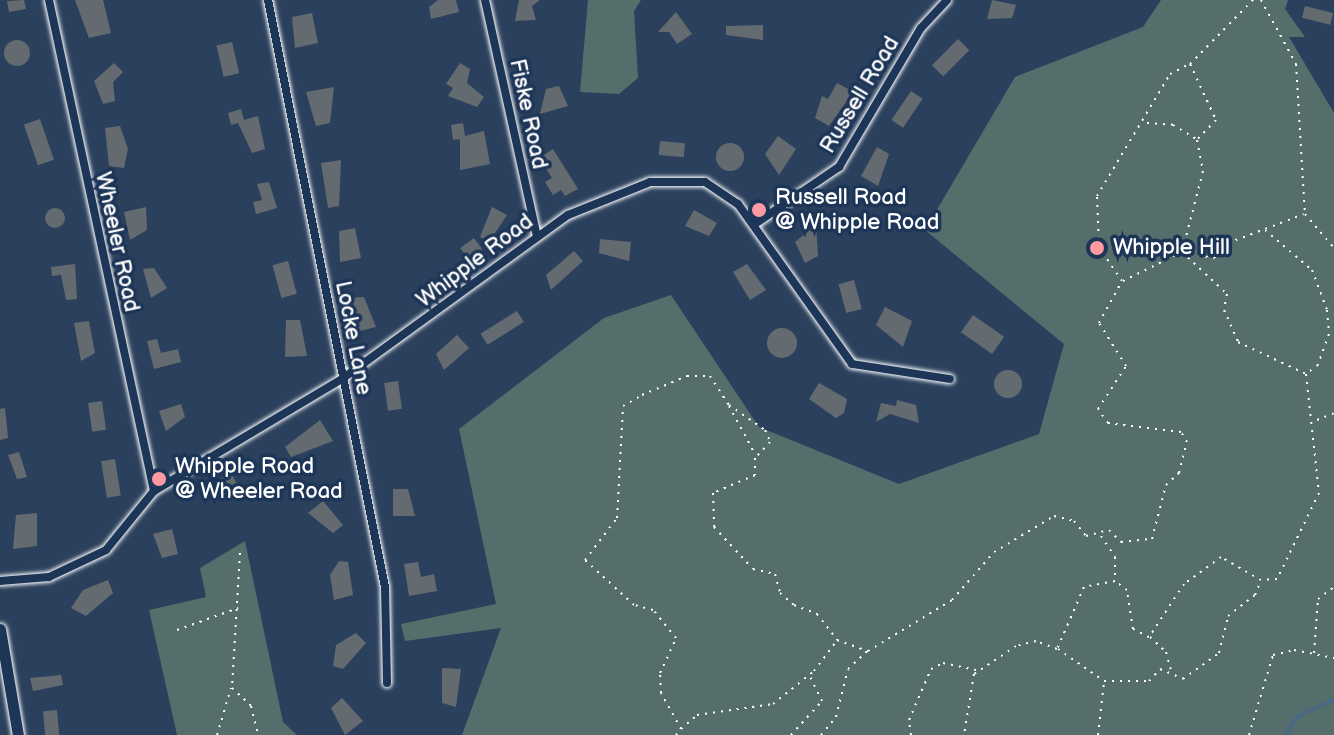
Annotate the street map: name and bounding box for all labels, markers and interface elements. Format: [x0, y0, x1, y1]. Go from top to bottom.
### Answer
street label: Russell Road [815, 32, 905, 158]
street label: Fiske Road [503, 57, 553, 171]
street label: Wheeler Road [89, 170, 145, 314]
place label: Russell Road @ Whipple Road [775, 184, 940, 236]
marker: Russell Road @ Whipple Road [750, 201, 768, 219]
street label: Whipple Road [412, 209, 538, 313]
place label: Whipple Hill [1113, 235, 1230, 261]
marker: Whipple Hill [1088, 239, 1106, 257]
street label: Locke Lane [329, 279, 377, 397]
place label: Whipple Road @ Wheeler Road [175, 453, 344, 504]
marker: Whipple Road @ Wheeler Road [150, 470, 168, 488]

